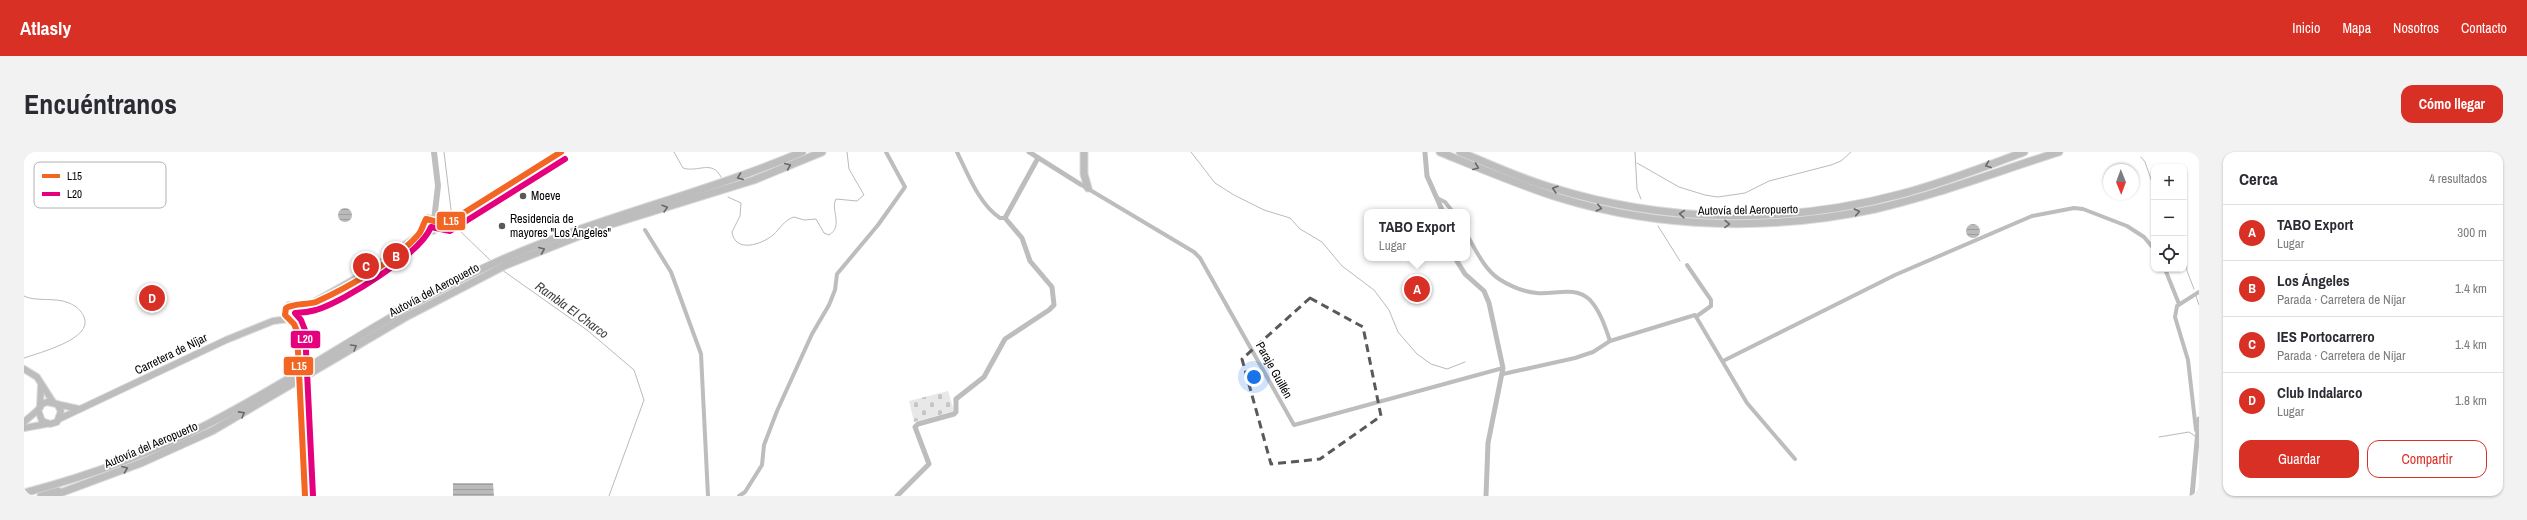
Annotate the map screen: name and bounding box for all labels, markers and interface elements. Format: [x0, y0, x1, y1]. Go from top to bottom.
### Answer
text: Atlasly [20, 15, 71, 41]
text: Inicio [2292, 19, 2320, 37]
text: Mapa [2342, 19, 2371, 37]
text: Nosotros [2393, 19, 2439, 37]
text: Contacto [2461, 19, 2507, 37]
text: Encuéntranos [24, 85, 177, 123]
button: Cómo llegar [2401, 85, 2503, 123]
one-way arrow [1984, 161, 1991, 169]
legend [34, 162, 166, 208]
one-way arrow [1472, 162, 1479, 170]
one-way arrow [785, 163, 792, 171]
north arrow [2103, 164, 2139, 200]
map controls [2151, 164, 2187, 272]
button: + [2151, 164, 2187, 200]
text: Cerca [2239, 167, 2278, 190]
text: L15 [67, 169, 82, 183]
text: 4 resultados [2429, 170, 2487, 187]
one-way arrow [736, 172, 743, 180]
one-way arrow [1552, 185, 1559, 194]
text: L20 [67, 187, 82, 201]
place label: Moeve [531, 188, 561, 204]
marker: Moeve [518, 191, 528, 201]
button: − [2151, 200, 2187, 236]
street label: Autovía del Aeropuerto [1697, 201, 1798, 219]
one-way arrow [1596, 203, 1602, 211]
one-way arrow [661, 204, 668, 213]
one-way arrow [1854, 208, 1860, 217]
popup [1364, 209, 1470, 261]
one-way arrow [1679, 209, 1685, 218]
line badge: L15 [436, 211, 466, 231]
place label: Residencia de mayores "Los Ángeles" [510, 211, 612, 241]
text: L15 [443, 214, 459, 228]
text: TABO Export [2277, 214, 2353, 235]
text: TABO Export [1379, 216, 1455, 237]
one-way arrow [1724, 220, 1730, 228]
marker: Residencia de mayores "Los Ángeles" [497, 221, 507, 231]
text: A [2248, 224, 2256, 241]
text: 300 m [2457, 224, 2487, 241]
text: Lugar [2277, 235, 2304, 252]
button: locate [2151, 236, 2187, 272]
text: Lugar [1379, 237, 1406, 254]
pin: B [383, 241, 409, 271]
one-way arrow [538, 247, 546, 255]
pin: C [353, 251, 379, 281]
street label: Autovía del Aeropuerto [385, 259, 482, 321]
text: Los Ángeles [2277, 270, 2350, 291]
pin: A [1404, 274, 1430, 304]
water label: Rambla El Charco [532, 278, 612, 342]
text: B [2248, 280, 2256, 297]
text: 1.4 km [2455, 280, 2487, 297]
pin: D [139, 283, 165, 313]
text: Parada · Carretera de Níjar [2277, 291, 2406, 308]
text: IES Portocarrero [2277, 326, 2375, 347]
street label: Carretera de Níjar [132, 329, 211, 378]
line badge: L20 [290, 330, 321, 349]
text: L20 [297, 332, 313, 346]
text: C [2248, 336, 2256, 353]
text: 1.4 km [2455, 336, 2487, 353]
street label: Paraje Guillén [1252, 339, 1296, 401]
one-way arrow [350, 344, 357, 351]
text: Parada · Carretera de Níjar [2277, 347, 2406, 364]
line badge: L15 [283, 356, 314, 376]
text: L15 [291, 359, 307, 373]
your location [1244, 367, 1264, 387]
text: Club Indalarco [2277, 382, 2362, 403]
text: D [2248, 392, 2256, 409]
text: 1.8 km [2455, 392, 2487, 409]
text: Lugar [2277, 403, 2304, 420]
one-way arrow [238, 412, 245, 419]
street label: Autovía del Aeropuerto [101, 418, 200, 472]
button: Guardar [2239, 440, 2359, 478]
button: Compartir [2367, 440, 2487, 478]
one-way arrow [121, 466, 128, 474]

